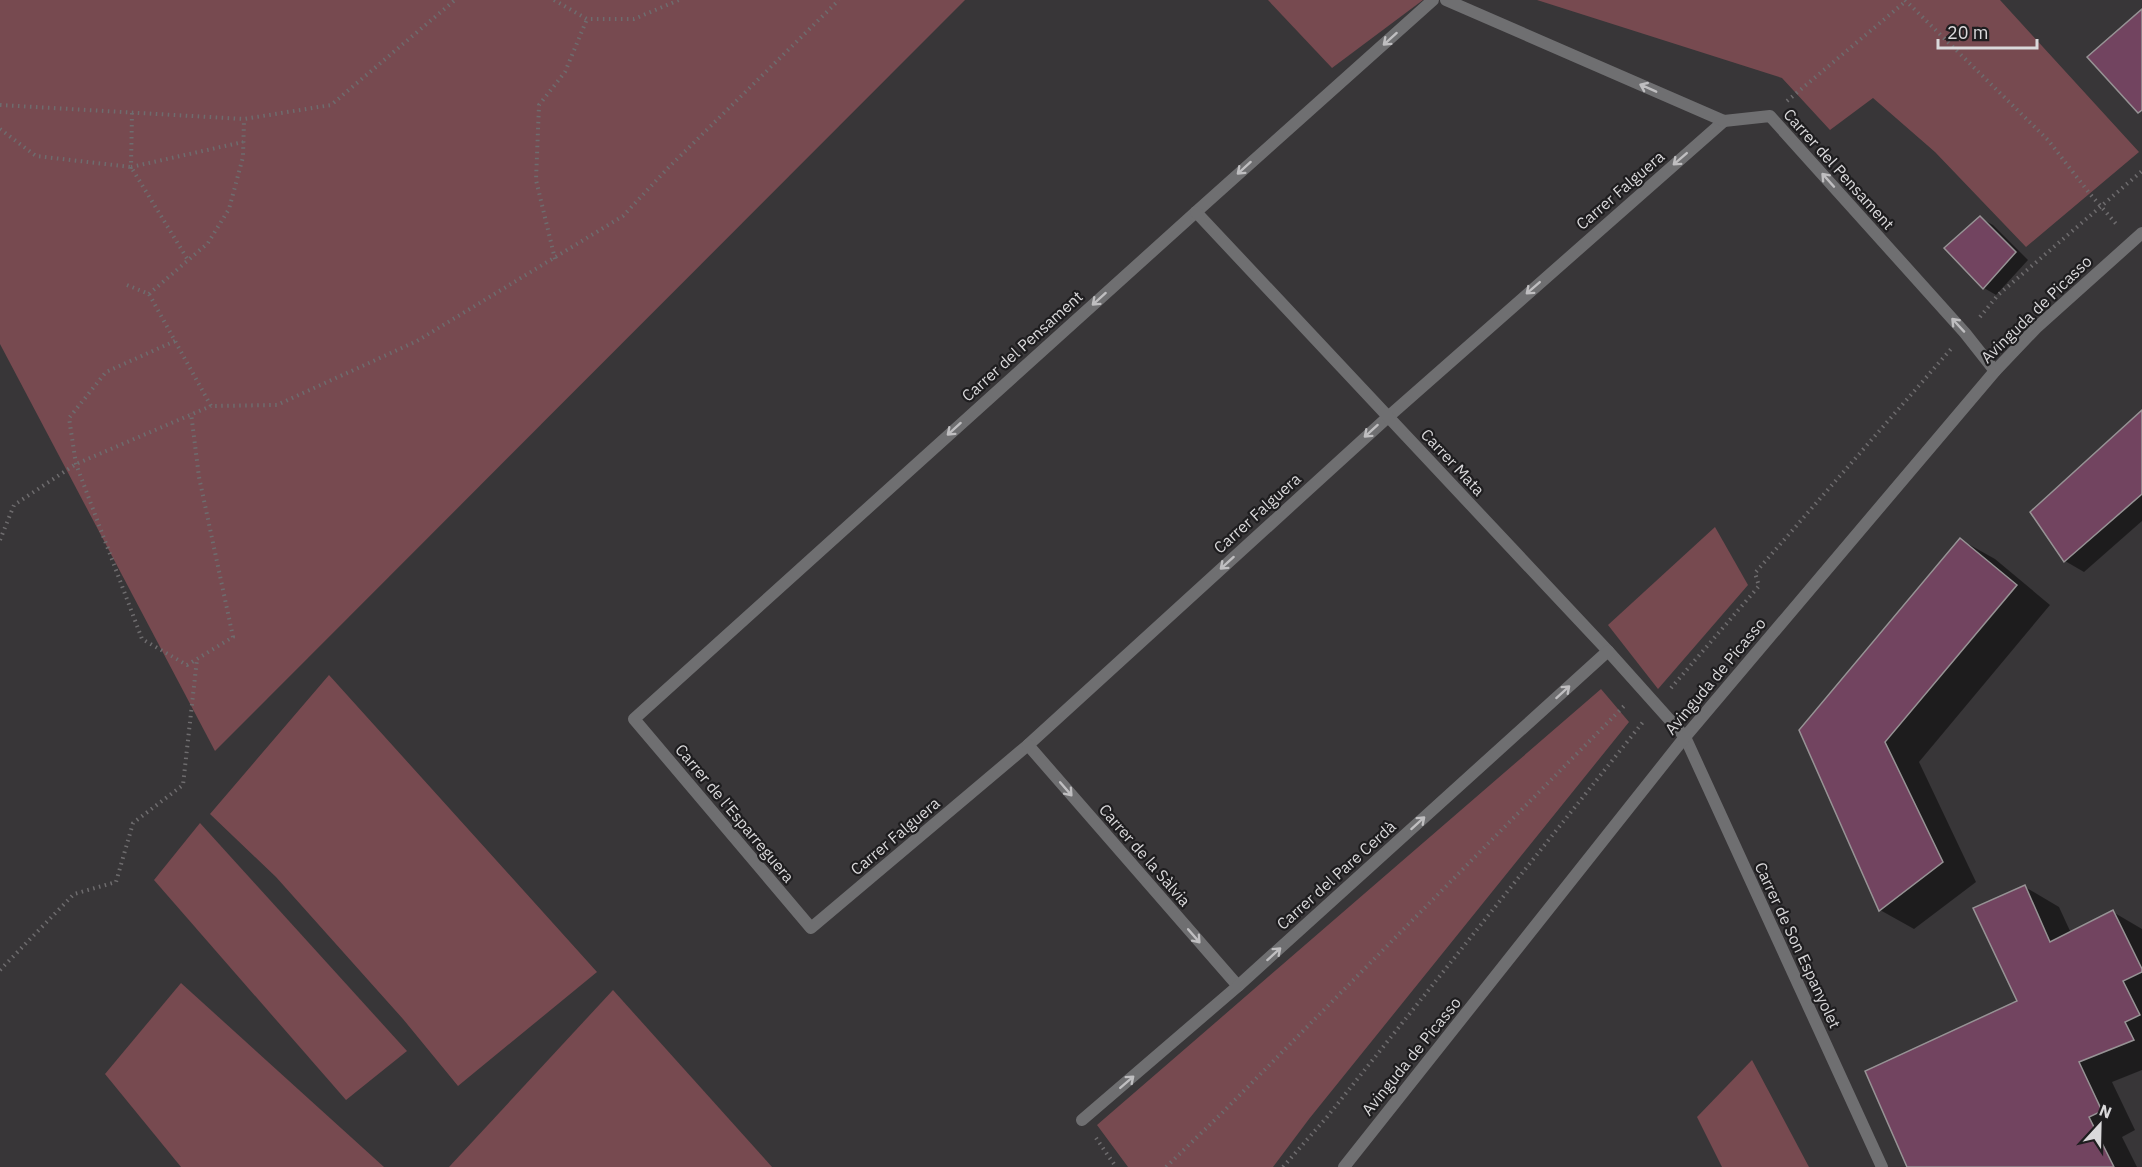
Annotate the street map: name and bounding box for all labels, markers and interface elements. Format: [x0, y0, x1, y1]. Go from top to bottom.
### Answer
scale bar [1938, 12, 2037, 50]
text: 20 m [1947, 21, 1989, 44]
one-way arrow [1383, 32, 1398, 46]
one-way arrow [1639, 82, 1657, 93]
street label: Carrer del Pensament [1779, 104, 1899, 234]
street label: Carrer Falguera [1572, 146, 1669, 234]
one-way arrow [1672, 152, 1688, 166]
one-way arrow [1236, 162, 1252, 175]
one-way arrow [1821, 173, 1835, 188]
street label: Avinguda de Picasso [1976, 251, 2096, 367]
one-way arrow [1526, 281, 1541, 295]
street label: Carrer del Pensament [957, 286, 1087, 406]
one-way arrow [1092, 292, 1107, 306]
one-way arrow [1951, 318, 1965, 333]
one-way arrow [947, 422, 962, 436]
one-way arrow [1364, 424, 1379, 439]
street label: Carrer Mata [1417, 424, 1489, 500]
street label: Carrer Falguera [1209, 468, 1305, 557]
one-way arrow [1220, 556, 1235, 570]
street label: Avinguda de Picasso [1660, 613, 1770, 739]
one-way arrow [1555, 685, 1570, 699]
street label: Carrer de l'Esparreguera [671, 740, 799, 887]
one-way arrow [1059, 781, 1073, 796]
street label: Carrer Falguera [846, 793, 944, 879]
street label: Carrer de la Sàlvia [1095, 800, 1195, 911]
street label: Carrer del Pare Cerdà [1272, 816, 1400, 934]
one-way arrow [1411, 816, 1426, 830]
street label: Carrer de Son Espanyolet [1751, 859, 1845, 1031]
one-way arrow [1187, 928, 1201, 943]
one-way arrow [1266, 947, 1281, 961]
street label: Avinguda de Picasso [1357, 993, 1465, 1119]
one-way arrow [1119, 1075, 1135, 1088]
north arrow [2070, 1095, 2130, 1155]
text: N [2096, 1100, 2115, 1123]

